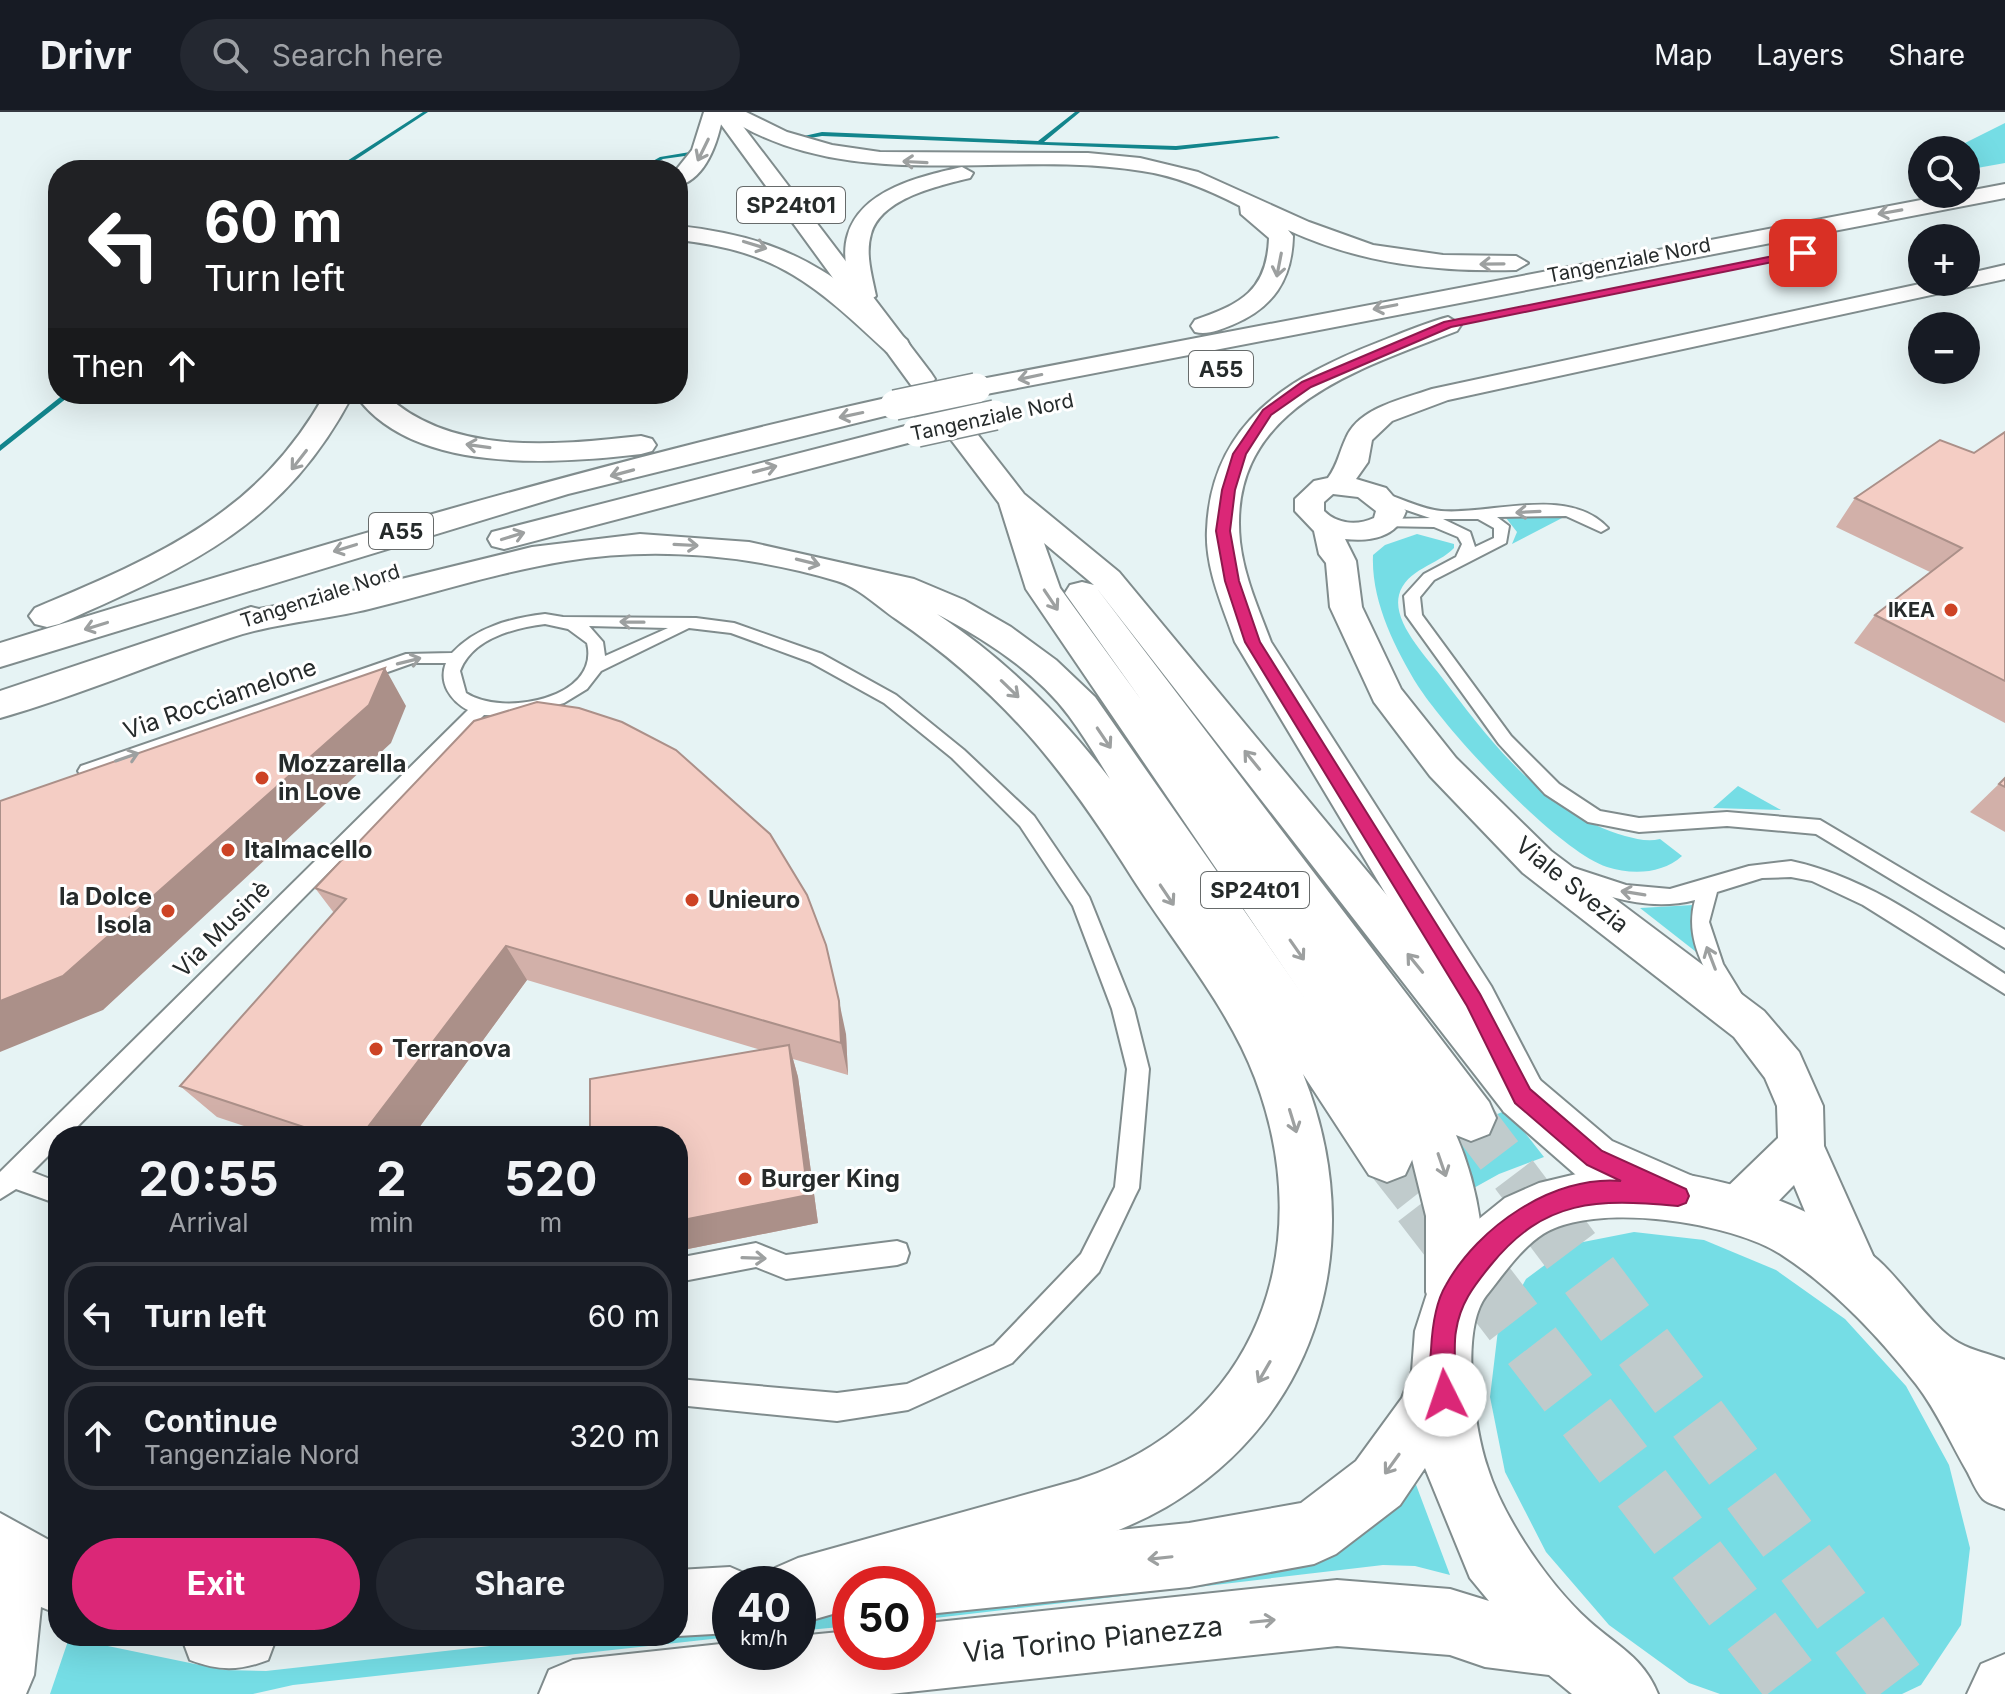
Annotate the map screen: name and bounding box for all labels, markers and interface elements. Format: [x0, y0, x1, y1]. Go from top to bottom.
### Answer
search box [180, 19, 740, 91]
text: Drivr [40, 32, 132, 78]
icon: search [208, 33, 252, 77]
text: Search here [272, 37, 443, 73]
text: Map [1654, 38, 1712, 72]
text: Layers [1756, 38, 1844, 72]
text: Share [1888, 38, 1965, 72]
map controls [1908, 136, 1980, 384]
button: search [1908, 136, 1980, 208]
one-way arrow [694, 137, 710, 161]
one-way arrow [902, 154, 929, 169]
road number: SP24t01 [737, 187, 845, 223]
text: 60 m [204, 188, 343, 256]
icon: left [72, 192, 176, 296]
one-way arrow [1878, 205, 1903, 220]
pin [1769, 219, 1837, 287]
button: + [1908, 224, 1980, 296]
icon: arrive [1781, 231, 1825, 275]
street label: Tangenziale Nord [1545, 232, 1713, 288]
one-way arrow [741, 238, 767, 253]
one-way arrow [1271, 252, 1286, 277]
text: Turn left [204, 256, 345, 300]
one-way arrow [1479, 256, 1506, 272]
one-way arrow [1373, 301, 1398, 316]
button: − [1908, 312, 1980, 384]
icon: ahead [160, 344, 204, 388]
text: Then [72, 348, 144, 384]
road number: A55 [1189, 351, 1253, 387]
one-way arrow [1017, 370, 1043, 385]
street label: Tangenziale Nord [908, 388, 1076, 446]
one-way arrow [838, 408, 864, 423]
one-way arrow [466, 438, 491, 453]
one-way arrow [290, 449, 308, 470]
one-way arrow [751, 460, 777, 475]
one-way arrow [610, 466, 636, 481]
one-way arrow [1515, 505, 1542, 520]
road number: A55 [369, 513, 433, 549]
one-way arrow [500, 528, 526, 543]
one-way arrow [673, 538, 699, 553]
one-way arrow [332, 541, 358, 556]
one-way arrow [795, 556, 821, 571]
street label: Tangenziale Nord [237, 559, 403, 633]
one-way arrow [1042, 588, 1059, 610]
place label: IKEA [1888, 598, 1935, 622]
marker: IKEA [1942, 601, 1960, 619]
one-way arrow [619, 614, 646, 630]
one-way arrow [84, 619, 109, 634]
street label: Via Rocciamelone [120, 652, 320, 745]
one-way arrow [395, 652, 421, 667]
one-way arrow [1000, 679, 1019, 698]
one-way arrow [1095, 726, 1112, 748]
one-way arrow [114, 749, 139, 764]
place label: Mozzarella in Love [278, 749, 406, 806]
one-way arrow [1244, 750, 1261, 771]
marker: Mozzarella in Love [253, 769, 271, 787]
street label: Viale Svezia [1510, 830, 1635, 939]
place label: Italmacello [244, 835, 372, 864]
marker: Italmacello [219, 841, 237, 859]
road number: SP24t01 [1201, 872, 1309, 908]
street label: Via Musinè [167, 874, 276, 983]
place label: la Dolce Isola [59, 882, 152, 939]
one-way arrow [1159, 884, 1175, 906]
place label: Unieuro [708, 885, 800, 914]
one-way arrow [1620, 885, 1646, 900]
marker: Unieuro [683, 891, 701, 909]
marker: la Dolce Isola [159, 902, 177, 920]
one-way arrow [1289, 938, 1305, 960]
one-way arrow [1703, 946, 1717, 971]
one-way arrow [1406, 953, 1424, 974]
place label: Terranova [392, 1034, 511, 1063]
marker: Terranova [367, 1040, 385, 1058]
one-way arrow [1286, 1108, 1301, 1134]
text: 20:55 [139, 1149, 279, 1208]
text: 2 [376, 1149, 406, 1208]
text: 520 [504, 1149, 597, 1208]
one-way arrow [1435, 1152, 1450, 1177]
place label: Burger King [761, 1164, 900, 1193]
marker: Burger King [736, 1170, 754, 1188]
text: Arrival [169, 1207, 249, 1238]
text: min [369, 1207, 414, 1238]
text: m [539, 1207, 562, 1238]
one-way arrow [741, 1251, 767, 1266]
icon: left [76, 1294, 120, 1338]
text: Turn left [144, 1298, 266, 1334]
text: 60 m [588, 1298, 660, 1334]
position arrow [1403, 1353, 1487, 1437]
one-way arrow [1256, 1360, 1272, 1383]
text: Continue [144, 1403, 278, 1439]
icon: ahead [76, 1414, 120, 1458]
text: 320 m [570, 1418, 660, 1454]
text: Tangenziale Nord [144, 1439, 360, 1470]
one-way arrow [1384, 1452, 1400, 1474]
button: Exit [72, 1538, 360, 1630]
button: Share [376, 1538, 664, 1630]
one-way arrow [1147, 1551, 1174, 1566]
speed limit sign: 50 [832, 1566, 936, 1670]
text: 40 [737, 1583, 791, 1632]
street label: Via Torino Pianezza [962, 1608, 1224, 1670]
one-way arrow [1249, 1614, 1276, 1629]
text: km/h [740, 1626, 788, 1650]

